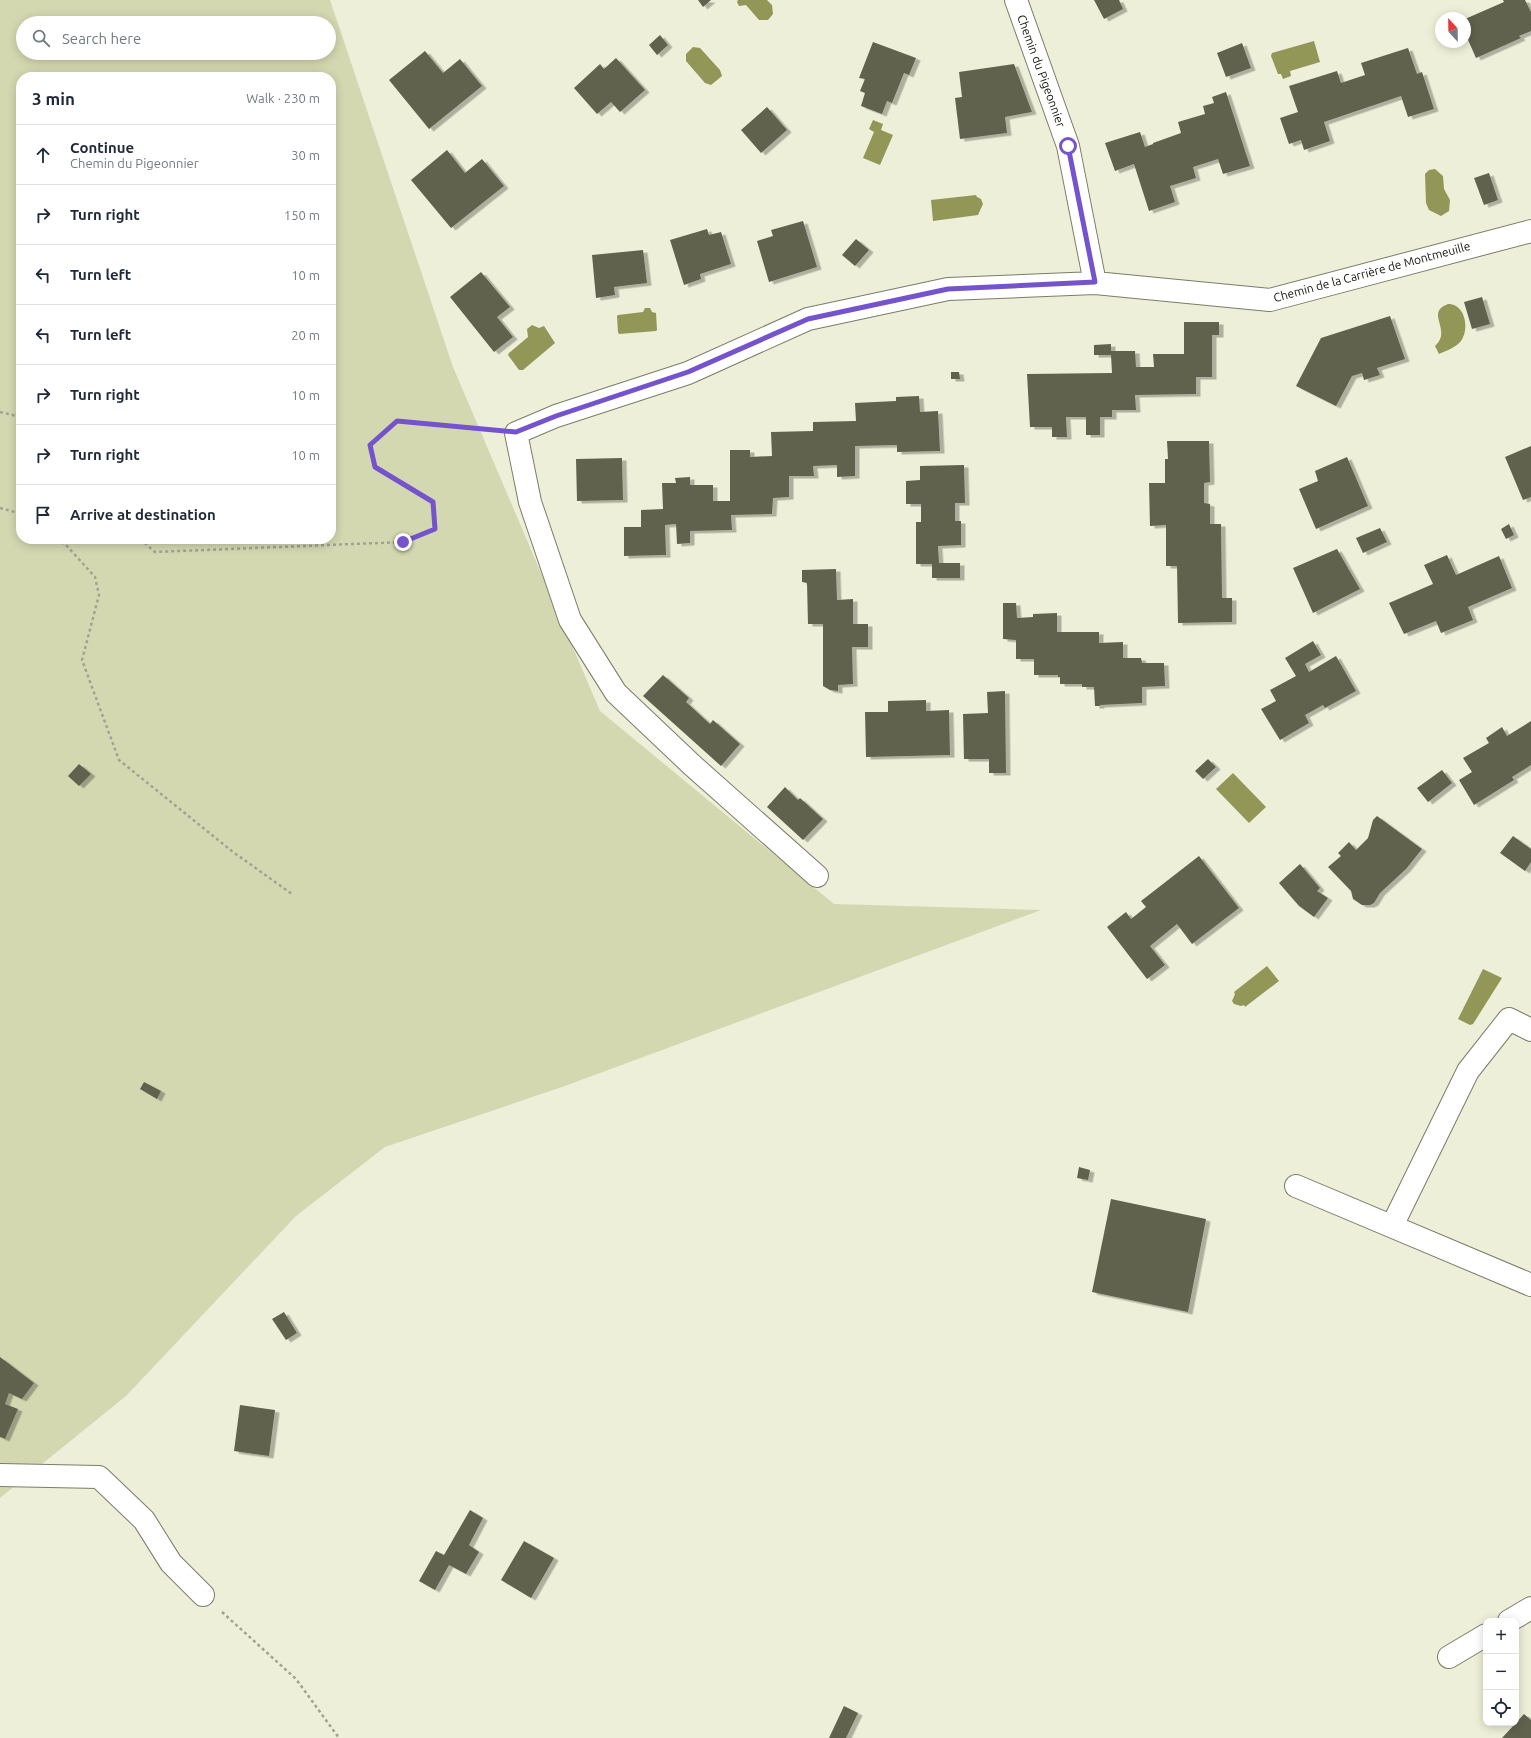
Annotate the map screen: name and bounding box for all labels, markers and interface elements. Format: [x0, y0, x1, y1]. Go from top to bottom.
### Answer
north arrow [1435, 12, 1471, 48]
street label: Chemin du Pigeonnier [1015, 13, 1068, 129]
search box [16, 16, 336, 60]
icon: search [30, 27, 52, 49]
text: Search here [62, 30, 141, 47]
text: 3 min [32, 89, 75, 108]
text: Walk · 230 m [246, 91, 320, 105]
route start [1059, 137, 1077, 155]
text: Continue [70, 139, 134, 156]
icon: ahead [32, 144, 54, 166]
text: 30 m [291, 148, 320, 162]
text: Chemin du Pigeonnier [70, 156, 199, 170]
icon: right [32, 204, 54, 226]
text: Turn right [70, 206, 140, 223]
text: 150 m [284, 208, 320, 222]
street label: Chemin de la Carrière de Montmeuille [1272, 239, 1472, 304]
icon: left [32, 264, 54, 286]
text: Turn left [70, 266, 131, 283]
text: 10 m [291, 268, 320, 282]
icon: left [32, 324, 54, 346]
text: Turn left [70, 326, 131, 343]
text: 20 m [291, 328, 320, 342]
icon: right [32, 384, 54, 406]
text: Turn right [70, 386, 140, 403]
text: 10 m [291, 388, 320, 402]
icon: right [32, 444, 54, 466]
text: Turn right [70, 446, 140, 463]
text: 10 m [291, 448, 320, 462]
icon: arrive [32, 504, 54, 526]
text: Arrive at destination [70, 506, 216, 523]
route end [394, 533, 412, 551]
map controls [1483, 1618, 1519, 1726]
button: + [1483, 1618, 1519, 1654]
button: − [1483, 1654, 1519, 1690]
button: locate [1483, 1690, 1519, 1726]

